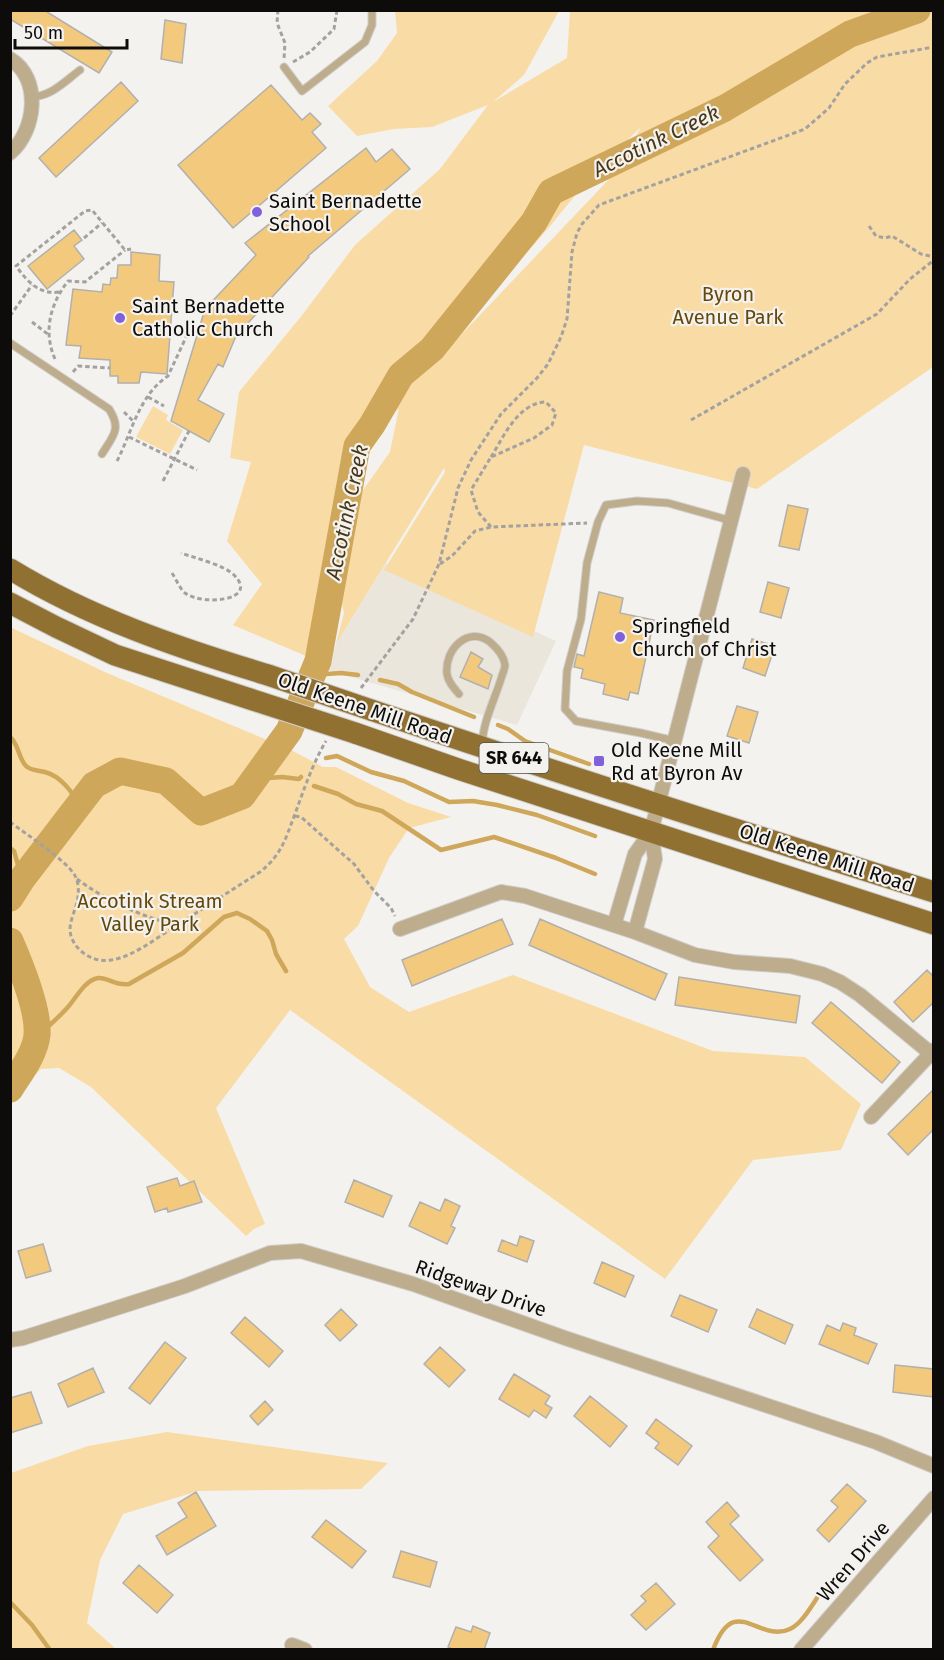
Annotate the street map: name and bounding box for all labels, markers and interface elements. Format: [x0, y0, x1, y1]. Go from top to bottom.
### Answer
scale bar [15, 12, 128, 50]
text: 50 m [24, 22, 63, 44]
water label: Accotink Creek [588, 99, 723, 183]
place label: Saint Bernadette School [269, 189, 422, 236]
marker: Saint Bernadette School [250, 205, 264, 219]
park label: Byron Avenue Park [672, 282, 784, 329]
place label: Saint Bernadette Catholic Church [132, 294, 285, 341]
marker: Saint Bernadette Catholic Church [113, 311, 127, 325]
water label: Accotink Creek [320, 442, 374, 583]
place label: Springfield Church of Christ [632, 614, 777, 661]
marker: Springfield Church of Christ [613, 630, 627, 644]
street label: Old Keene Mill Road [275, 667, 455, 749]
place label: Old Keene Mill Rd at Byron Av [611, 738, 743, 785]
road number: SR 644 [480, 743, 548, 773]
marker: Old Keene Mill Rd at Byron Av [592, 754, 606, 768]
street label: Old Keene Mill Road [737, 818, 917, 898]
park label: Accotink Stream Valley Park [77, 889, 223, 936]
street label: Ridgeway Drive [412, 1254, 550, 1322]
street label: Wren Drive [812, 1516, 894, 1606]

